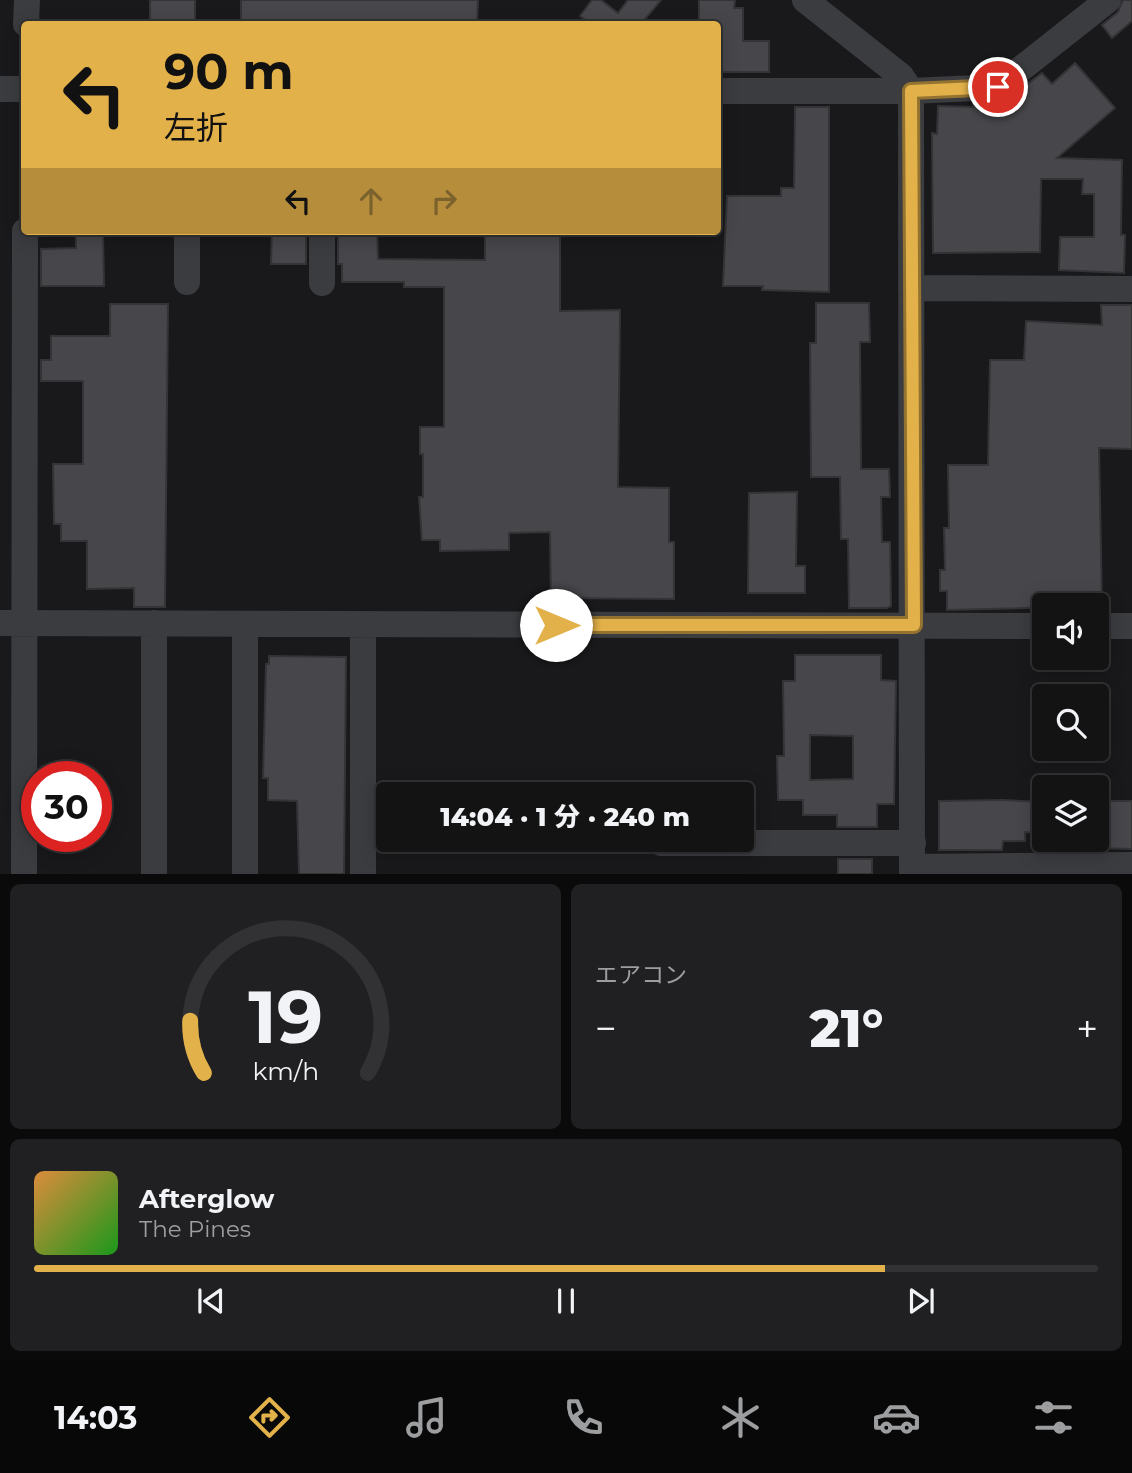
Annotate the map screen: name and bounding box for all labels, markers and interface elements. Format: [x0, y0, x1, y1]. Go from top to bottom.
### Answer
text: 90 m [164, 42, 294, 101]
icon: left [49, 49, 140, 140]
pin [968, 57, 1028, 117]
icon: arrive [979, 68, 1017, 106]
text: 左折 [164, 108, 228, 147]
icon: left [279, 182, 317, 220]
icon: ahead [352, 182, 390, 220]
icon: right [425, 182, 463, 220]
position arrow [519, 588, 593, 662]
map controls [1032, 593, 1109, 852]
button: sound [1032, 593, 1109, 670]
button: search [1032, 684, 1109, 761]
speed limit sign: 30 [21, 761, 112, 852]
button: layers [1032, 775, 1109, 852]
text: 14:04 · 1 分 · 240 m [440, 801, 690, 833]
text: エアコン [595, 961, 687, 989]
text: 19 [248, 973, 323, 1061]
text: 21° [810, 997, 883, 1060]
text: − [595, 1005, 617, 1052]
text: + [1076, 1005, 1098, 1052]
text: km/h [252, 1055, 319, 1085]
text: Afterglow [139, 1183, 274, 1215]
text: The Pines [139, 1215, 251, 1243]
icon: previous [192, 1282, 230, 1320]
icon: pause [547, 1282, 585, 1320]
icon: next [902, 1282, 940, 1320]
icon: directions [245, 1393, 294, 1442]
icon: music [402, 1393, 451, 1442]
icon: phone [559, 1393, 608, 1442]
icon: climate [716, 1393, 765, 1442]
icon: car [872, 1393, 921, 1442]
icon: filters [1029, 1393, 1078, 1442]
text: 14:03 [54, 1398, 137, 1437]

